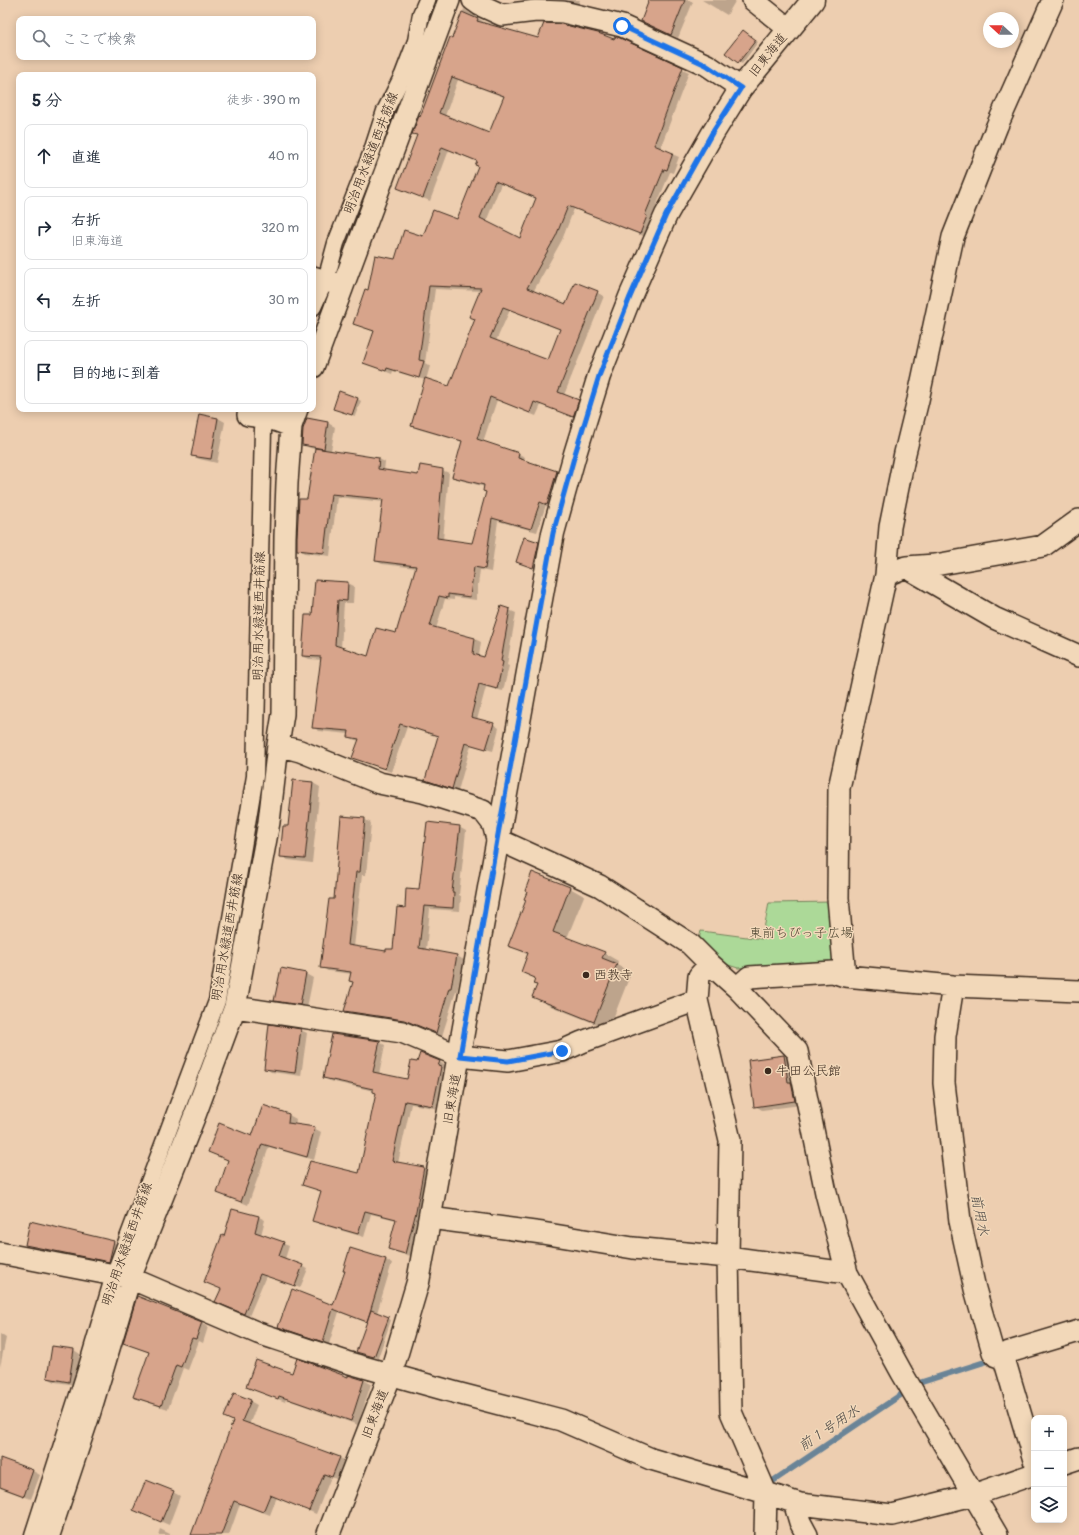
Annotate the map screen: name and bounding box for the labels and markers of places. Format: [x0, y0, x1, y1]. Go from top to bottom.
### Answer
place label: 西教寺 [594, 967, 633, 983]
marker: 西教寺 [581, 970, 591, 980]
place label: 牛田公民館 [776, 1063, 841, 1079]
marker: 牛田公民館 [763, 1066, 773, 1076]

